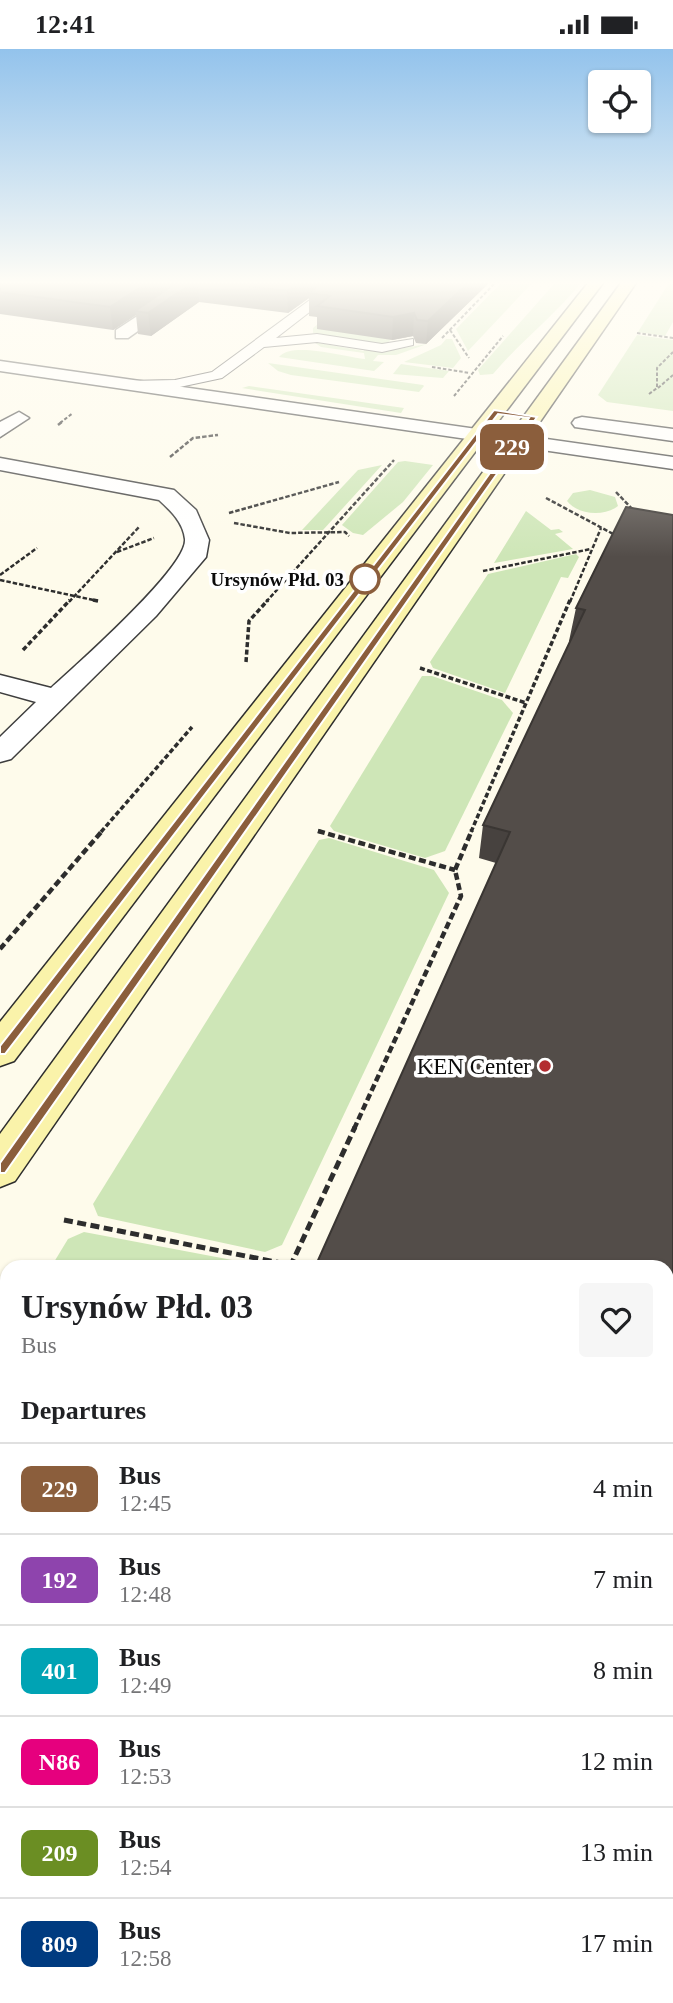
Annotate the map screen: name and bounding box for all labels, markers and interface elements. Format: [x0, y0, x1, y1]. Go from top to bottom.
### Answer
text: 12:41 [35, 10, 96, 39]
map controls [588, 70, 651, 133]
button: locate [588, 70, 651, 133]
line badge: 229 [472, 424, 552, 470]
text: 229 [494, 434, 530, 460]
marker: Ursynów Płd. 03 [350, 564, 380, 594]
place label: Ursynów Płd. 03 [210, 569, 344, 590]
place label: KEN Center [417, 1054, 531, 1079]
marker: KEN Center [537, 1058, 553, 1074]
button: heart [579, 1283, 653, 1357]
text: Ursynów Płd. 03 [21, 1289, 253, 1325]
text: Bus [21, 1333, 57, 1358]
text: Departures [21, 1396, 146, 1425]
text: Bus [119, 1461, 161, 1490]
text: 4 min [593, 1474, 653, 1503]
text: 229 [42, 1476, 78, 1502]
text: 12:45 [119, 1491, 171, 1516]
text: Bus [119, 1552, 161, 1581]
text: 7 min [593, 1565, 653, 1594]
text: 192 [42, 1567, 78, 1593]
text: 12:48 [119, 1582, 171, 1607]
text: Bus [119, 1643, 161, 1672]
text: 8 min [593, 1656, 653, 1685]
text: 401 [42, 1658, 78, 1684]
text: 12:49 [119, 1673, 171, 1698]
text: Bus [119, 1734, 161, 1763]
text: 12 min [580, 1747, 653, 1776]
text: N86 [39, 1749, 80, 1775]
text: 12:53 [119, 1764, 171, 1789]
text: Bus [119, 1825, 161, 1854]
text: 13 min [580, 1838, 653, 1867]
text: 209 [42, 1840, 78, 1866]
text: 12:54 [119, 1855, 171, 1880]
text: Bus [119, 1916, 161, 1945]
text: 17 min [580, 1929, 653, 1958]
text: 809 [42, 1931, 78, 1957]
text: 12:58 [119, 1946, 171, 1971]

